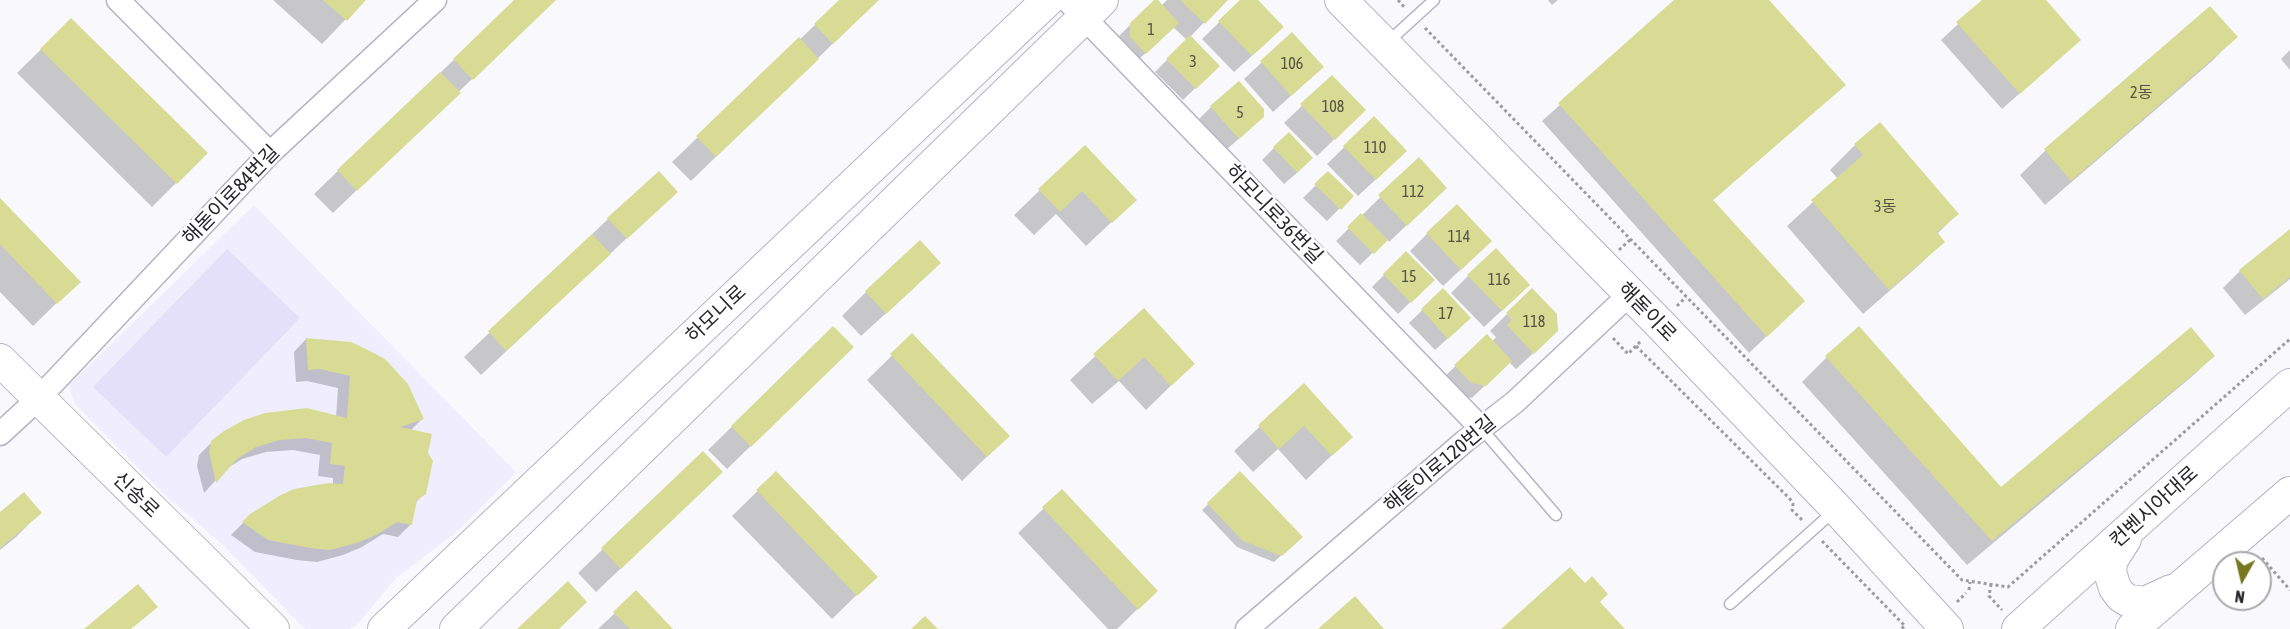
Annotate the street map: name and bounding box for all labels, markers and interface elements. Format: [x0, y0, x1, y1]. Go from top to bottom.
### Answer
house number: 1 [1147, 20, 1155, 40]
house number: 3 [1189, 52, 1197, 72]
house number: 106 [1281, 54, 1303, 74]
house number: 2동 [2130, 83, 2152, 103]
house number: 108 [1322, 97, 1344, 117]
house number: 5 [1236, 103, 1244, 123]
house number: 110 [1364, 138, 1386, 158]
street label: 해돋이로84번길 [177, 140, 285, 250]
street label: 하모니로36번길 [1220, 159, 1328, 269]
house number: 112 [1402, 182, 1424, 202]
house number: 3동 [1874, 197, 1896, 217]
house number: 114 [1448, 227, 1470, 247]
house number: 15 [1401, 267, 1417, 287]
house number: 116 [1488, 270, 1510, 290]
street label: 해돋이로 [1613, 277, 1681, 347]
street label: 하모니로 [681, 280, 751, 348]
house number: 17 [1438, 304, 1454, 324]
house number: 118 [1523, 312, 1545, 332]
street label: 해돋이로120번길 [1379, 410, 1501, 518]
street label: 컨벤시아대로 [2105, 461, 2203, 553]
street label: 신송로 [108, 467, 164, 523]
north arrow [2212, 551, 2272, 611]
text: N [2234, 587, 2246, 606]

